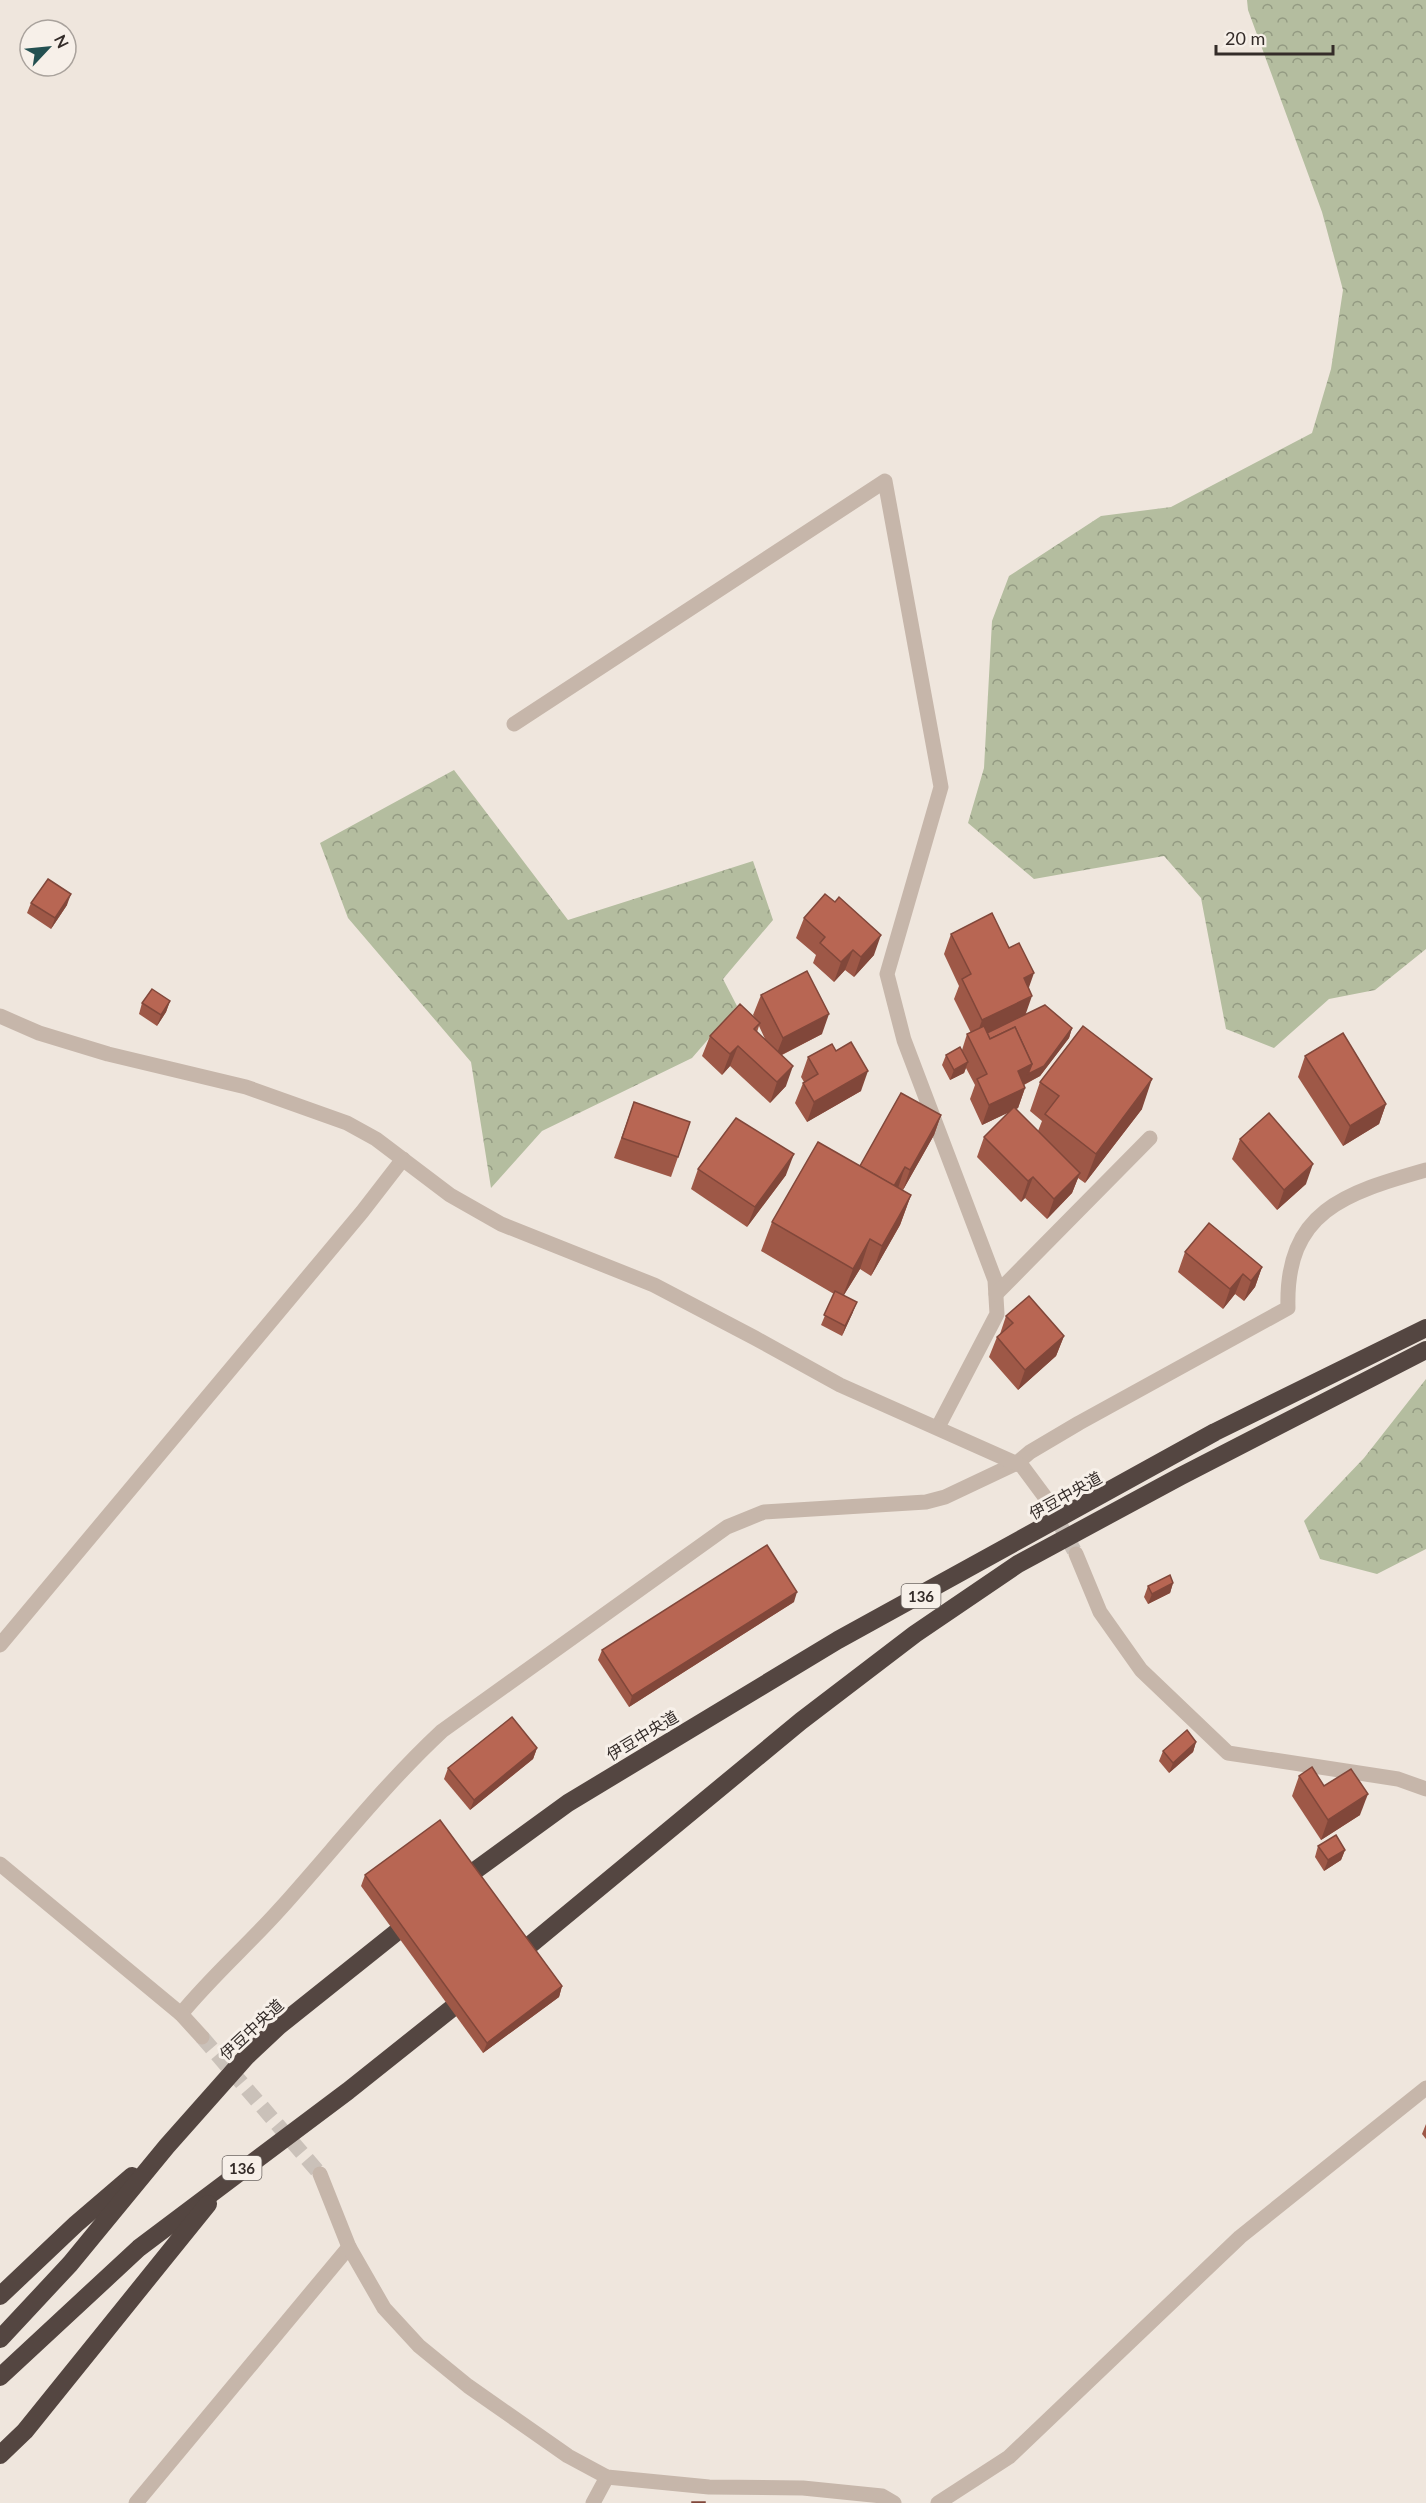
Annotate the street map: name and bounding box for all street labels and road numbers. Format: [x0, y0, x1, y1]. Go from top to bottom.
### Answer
street label: 伊豆中央道 [1025, 1467, 1105, 1523]
road number: 136 [902, 1584, 940, 1608]
street label: 伊豆中央道 [603, 1706, 681, 1764]
street label: 伊豆中央道 [215, 1995, 287, 2063]
road number: 136 [222, 2156, 262, 2180]

